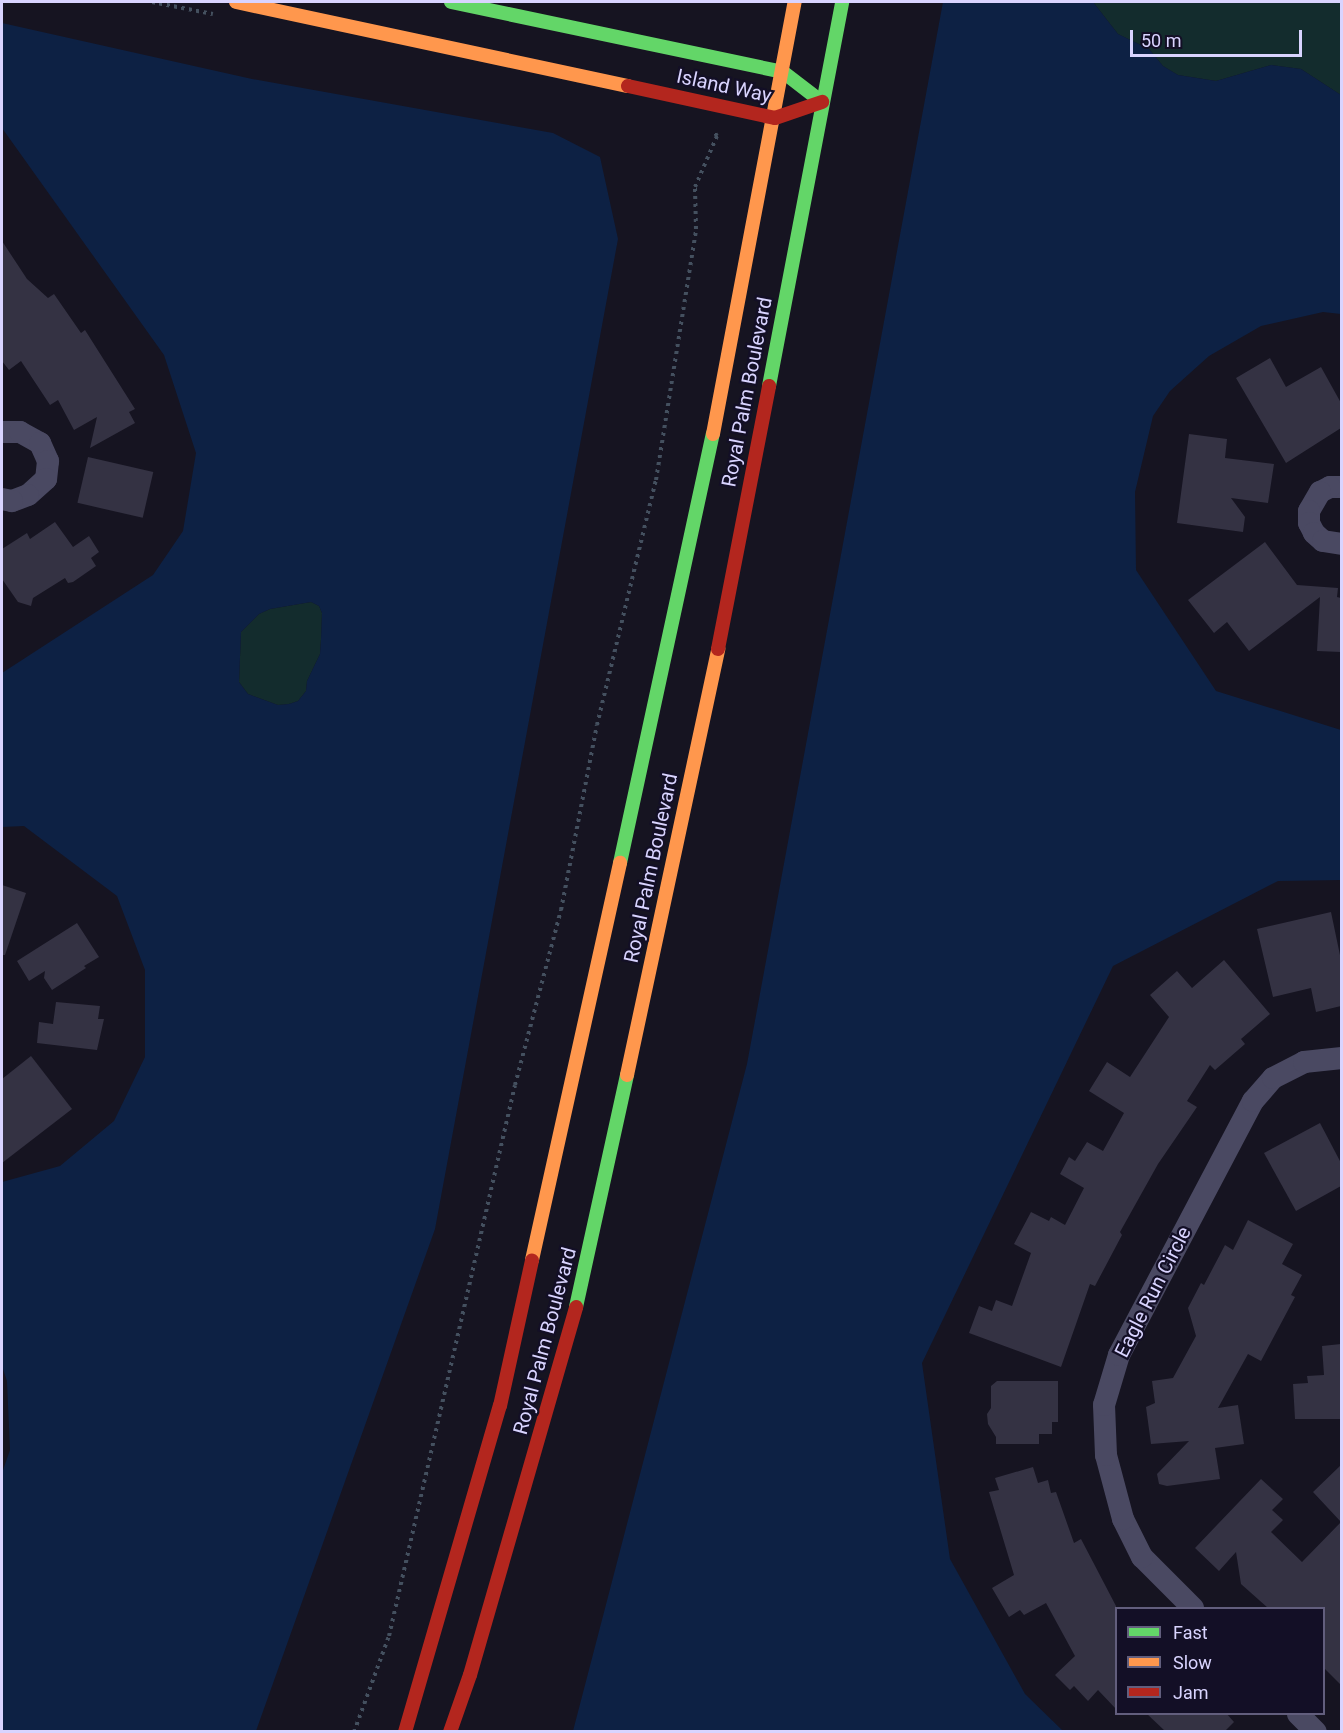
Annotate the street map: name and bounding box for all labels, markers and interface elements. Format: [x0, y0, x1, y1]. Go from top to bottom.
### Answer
scale bar [1133, 18, 1306, 56]
text: 50 m [1141, 30, 1181, 51]
street label: Island Way [674, 64, 774, 108]
street label: Royal Palm Boulevard [717, 295, 777, 489]
street label: Royal Palm Boulevard [619, 771, 683, 965]
street label: Eagle Run Circle [1110, 1223, 1196, 1361]
street label: Royal Palm Boulevard [508, 1245, 582, 1437]
legend [1115, 1607, 1325, 1715]
text: Fast [1173, 1622, 1208, 1643]
text: Slow [1173, 1652, 1212, 1673]
text: Jam [1173, 1682, 1209, 1703]

